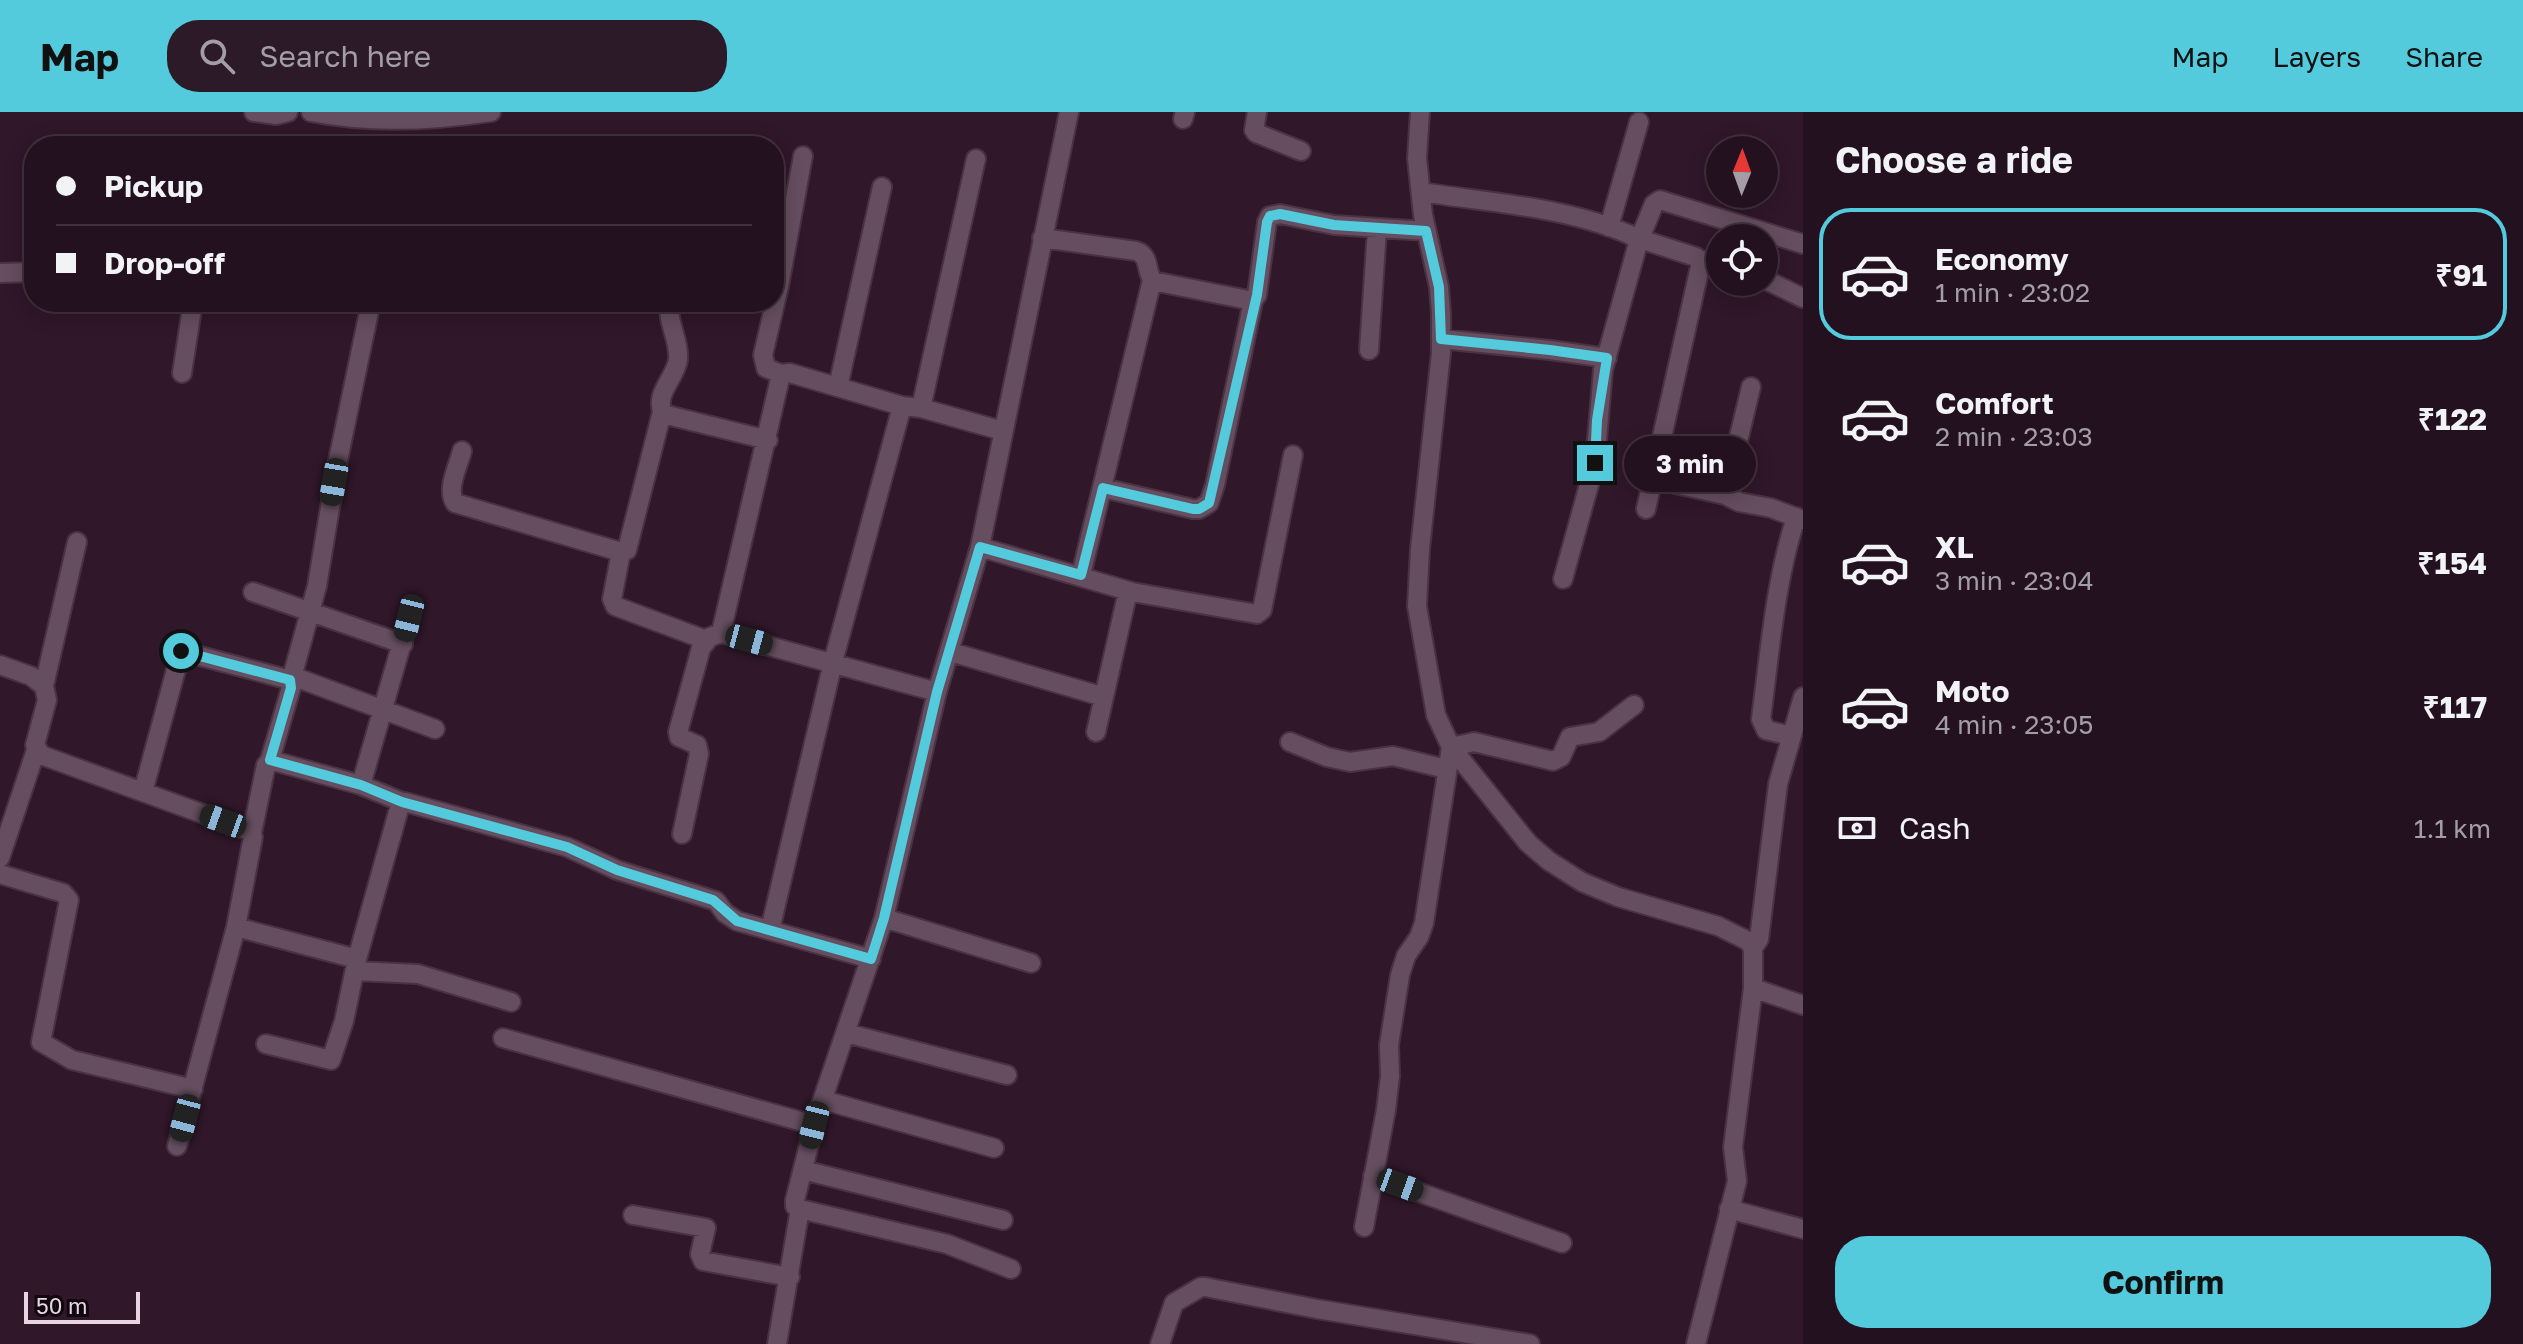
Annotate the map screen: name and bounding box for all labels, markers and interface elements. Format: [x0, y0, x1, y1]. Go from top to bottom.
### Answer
search box [167, 20, 727, 92]
text: Map [40, 34, 119, 79]
icon: search [195, 34, 239, 78]
text: Search here [259, 38, 431, 74]
text: Map [2171, 40, 2229, 73]
text: Layers [2273, 40, 2361, 73]
text: Share [2405, 40, 2483, 73]
north arrow [1706, 136, 1778, 208]
map controls [1706, 136, 1778, 296]
text: Choose a ride [1835, 138, 2073, 181]
text: Pickup [104, 168, 203, 204]
button: locate [1706, 224, 1778, 296]
icon: car [1839, 238, 1911, 310]
text: Economy [1935, 241, 2069, 277]
text: Drop-off [104, 245, 225, 281]
text: ₹91 [2435, 257, 2487, 293]
text: 1 min · 23:02 [1935, 277, 2090, 308]
icon: car [1839, 382, 1911, 454]
text: Comfort [1935, 385, 2054, 421]
text: ₹122 [2418, 401, 2487, 437]
text: 2 min · 23:03 [1935, 421, 2093, 452]
callout: 3 min [1623, 435, 1755, 491]
route end [1577, 445, 1613, 481]
text: 3 min [1656, 448, 1724, 479]
car [318, 456, 350, 508]
icon: car [1839, 526, 1911, 598]
text: XL [1935, 529, 1974, 565]
text: ₹154 [2417, 545, 2487, 581]
text: 3 min · 23:04 [1935, 565, 2094, 596]
car [392, 592, 426, 644]
car [723, 622, 775, 658]
route start [163, 633, 199, 669]
icon: car [1839, 670, 1911, 742]
text: Moto [1935, 673, 2010, 709]
text: ₹117 [2423, 689, 2487, 725]
text: 4 min · 23:05 [1935, 709, 2093, 740]
car [196, 802, 250, 840]
icon: cash [1835, 806, 1879, 850]
text: Cash [1899, 810, 1971, 846]
text: 1.1 km [2414, 813, 2491, 844]
car [167, 1092, 203, 1144]
car [797, 1099, 831, 1151]
car [1373, 1166, 1427, 1204]
button: Confirm [1835, 1236, 2491, 1328]
scale bar [24, 1288, 140, 1324]
text: 50 m [36, 1292, 87, 1319]

